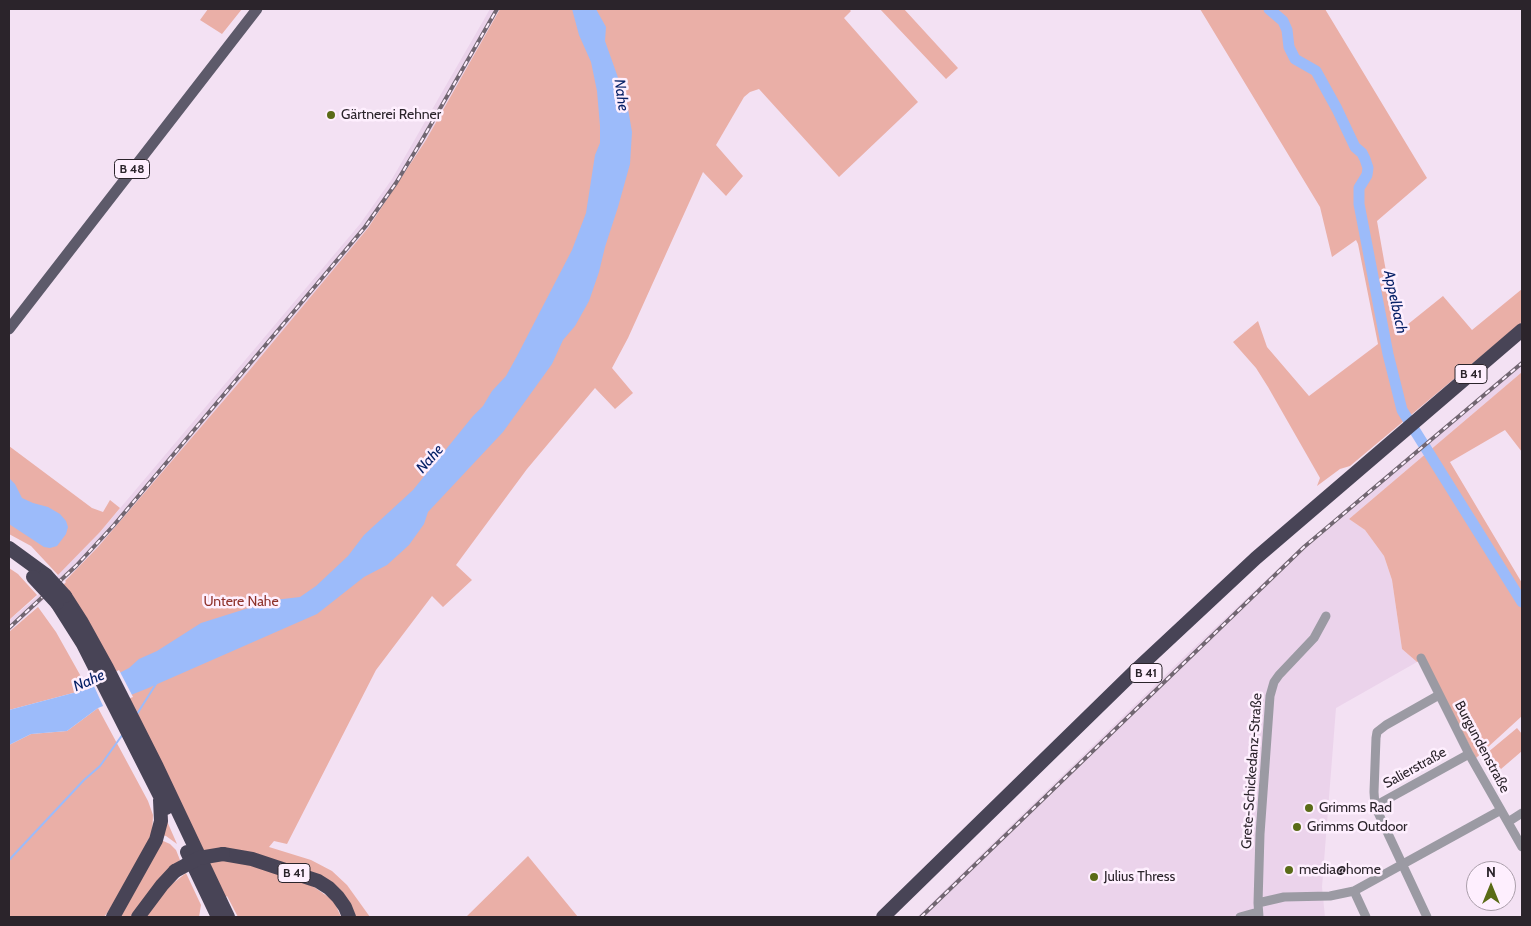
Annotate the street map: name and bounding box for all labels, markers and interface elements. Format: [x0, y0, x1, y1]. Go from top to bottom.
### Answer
water label: Nahe [610, 78, 632, 112]
place label: Gärtnerei Rehner [341, 107, 441, 123]
marker: Gärtnerei Rehner [325, 109, 337, 121]
road number: B 48 [114, 160, 150, 178]
water label: Appelbach [1380, 269, 1410, 335]
road number: B 41 [1455, 364, 1487, 384]
water label: Nahe [413, 441, 447, 477]
park label: Untere Nahe [203, 594, 279, 610]
road number: B 41 [1130, 664, 1162, 682]
water label: Nahe [71, 666, 107, 696]
street label: Grete-Schickedanz-Straße [1238, 692, 1266, 850]
street label: Burgundenstraße [1451, 698, 1513, 796]
street label: Salierstraße [1381, 744, 1449, 792]
place label: Grimms Rad [1319, 800, 1392, 816]
marker: Grimms Rad [1303, 802, 1315, 814]
place label: Grimms Outdoor [1307, 819, 1408, 835]
marker: Grimms Outdoor [1291, 821, 1303, 833]
north arrow [1466, 861, 1516, 911]
place label: media@home [1299, 862, 1381, 878]
text: N [1486, 863, 1496, 881]
road number: B 41 [278, 864, 310, 882]
marker: media@home [1283, 864, 1295, 876]
place label: Julius Thress [1104, 869, 1175, 885]
marker: Julius Thress [1088, 871, 1100, 883]

